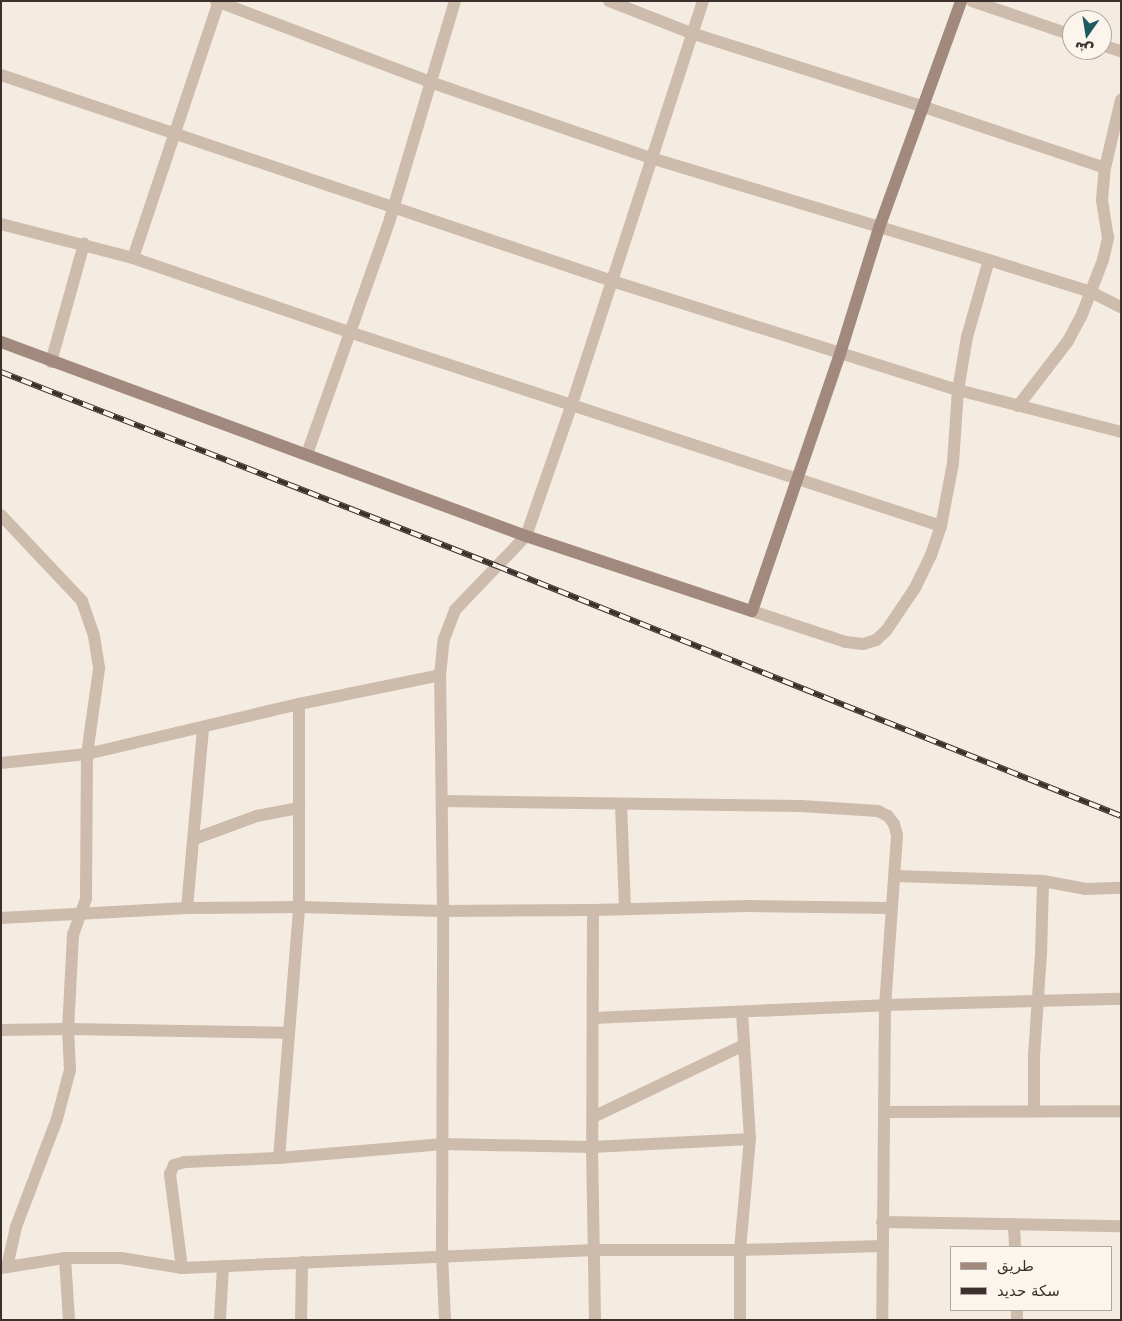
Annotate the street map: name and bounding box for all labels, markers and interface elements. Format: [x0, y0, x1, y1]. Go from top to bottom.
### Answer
north arrow [1062, 10, 1112, 60]
text: ش [1073, 39, 1095, 59]
legend [950, 1246, 1112, 1311]
text: طريق [997, 1257, 1034, 1275]
text: سكة حديد [997, 1282, 1060, 1300]

